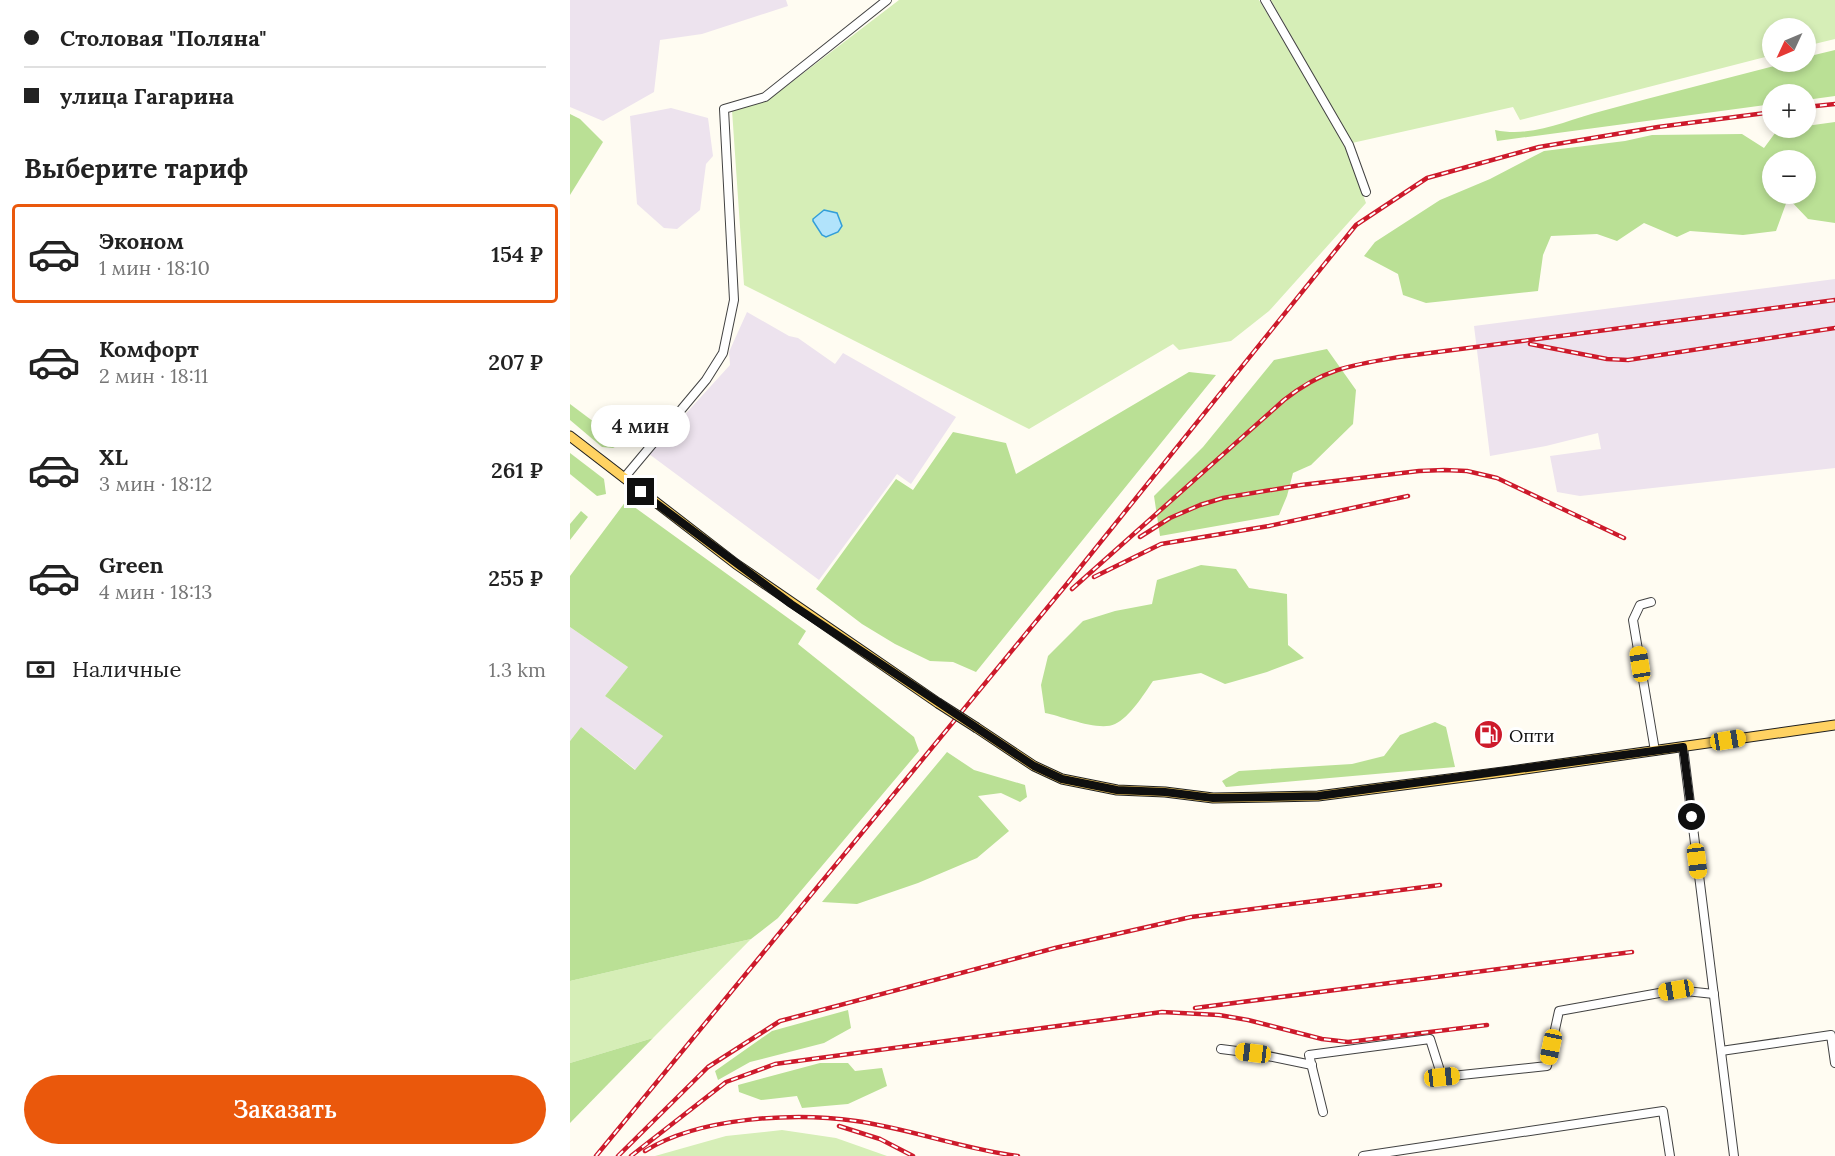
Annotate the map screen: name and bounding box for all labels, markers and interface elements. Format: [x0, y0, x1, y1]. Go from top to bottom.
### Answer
north arrow [1762, 18, 1816, 72]
map controls [1762, 18, 1816, 204]
text: Столовая "Поляна" [60, 24, 266, 52]
text: улица Гагарина [60, 82, 234, 110]
button: + [1762, 84, 1816, 138]
button: − [1762, 150, 1816, 204]
text: Выберите тариф [24, 151, 248, 185]
icon: car [27, 227, 81, 281]
text: Эконом [99, 227, 184, 255]
text: 154 ₽ [491, 240, 543, 268]
text: 1 мин · 18:10 [99, 255, 210, 280]
icon: car [27, 335, 81, 389]
text: Комфорт [99, 335, 199, 363]
text: 207 ₽ [488, 348, 543, 376]
text: 2 мин · 18:11 [99, 363, 208, 388]
callout: 4 мин [592, 405, 691, 447]
text: 4 мин [612, 413, 669, 438]
icon: car [27, 443, 81, 497]
text: XL [99, 443, 128, 471]
text: 261 ₽ [491, 456, 543, 484]
text: 3 мин · 18:12 [99, 471, 212, 496]
route end [627, 478, 654, 505]
icon: car [27, 551, 81, 605]
text: Green [99, 551, 164, 579]
text: 255 ₽ [488, 564, 543, 592]
text: 4 мин · 18:13 [99, 579, 212, 604]
car [1628, 645, 1652, 683]
icon: cash [24, 653, 57, 686]
text: Наличные [72, 655, 181, 683]
text: 1.3 km [489, 657, 546, 682]
fuel station icon: Опти [1472, 719, 1504, 751]
place label: Опти [1509, 724, 1555, 747]
car [1709, 728, 1747, 752]
route start [1678, 803, 1705, 830]
car [1686, 842, 1708, 880]
car [1657, 978, 1695, 1002]
car [1538, 1028, 1564, 1066]
car [1234, 1042, 1272, 1064]
car [1423, 1066, 1461, 1088]
button: Заказать [24, 1075, 546, 1144]

